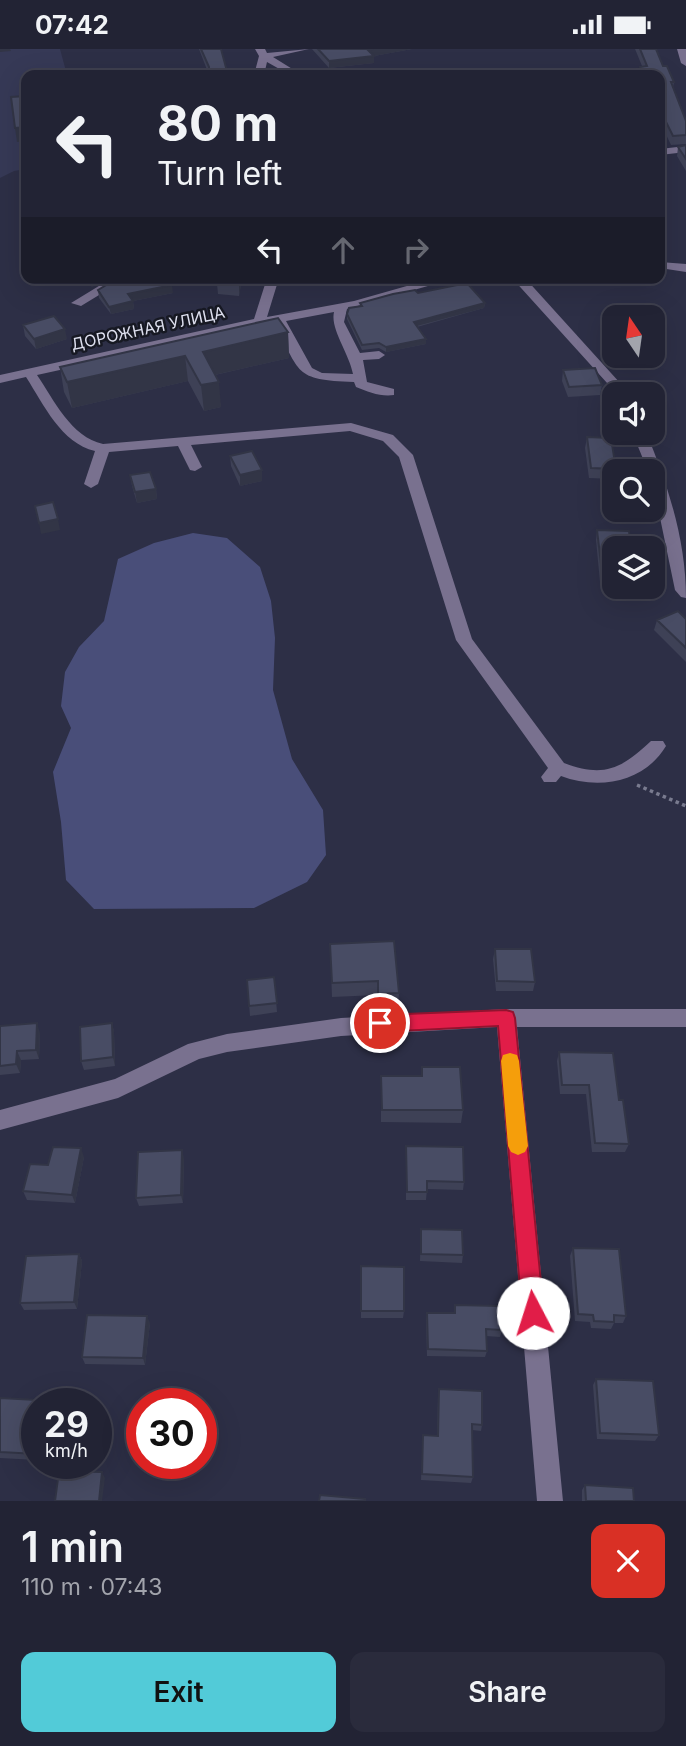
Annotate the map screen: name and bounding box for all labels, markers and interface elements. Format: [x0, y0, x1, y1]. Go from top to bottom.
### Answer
text: 07:42 [35, 9, 109, 40]
text: 80 m [157, 94, 278, 153]
icon: left [42, 98, 133, 189]
text: Turn left [157, 154, 282, 193]
icon: left [251, 231, 289, 269]
icon: ahead [324, 231, 362, 269]
icon: right [397, 231, 435, 269]
street label: ДОРОЖНАЯ УЛИЦА [69, 302, 227, 354]
north arrow [602, 305, 665, 367]
map controls [602, 305, 665, 599]
button: sound [602, 382, 665, 445]
button: search [602, 459, 665, 522]
button: layers [602, 536, 665, 599]
pin [350, 993, 410, 1053]
icon: arrive [361, 1004, 399, 1042]
position arrow [496, 1276, 570, 1350]
speed limit sign: 30 [126, 1388, 217, 1479]
text: 29 [44, 1403, 89, 1445]
text: km/h [45, 1440, 88, 1461]
text: 1 min [21, 1521, 124, 1572]
button: close [591, 1524, 665, 1598]
text: 110 m · 07:43 [21, 1573, 162, 1601]
button: Exit [21, 1652, 336, 1732]
button: Share [350, 1652, 665, 1732]

